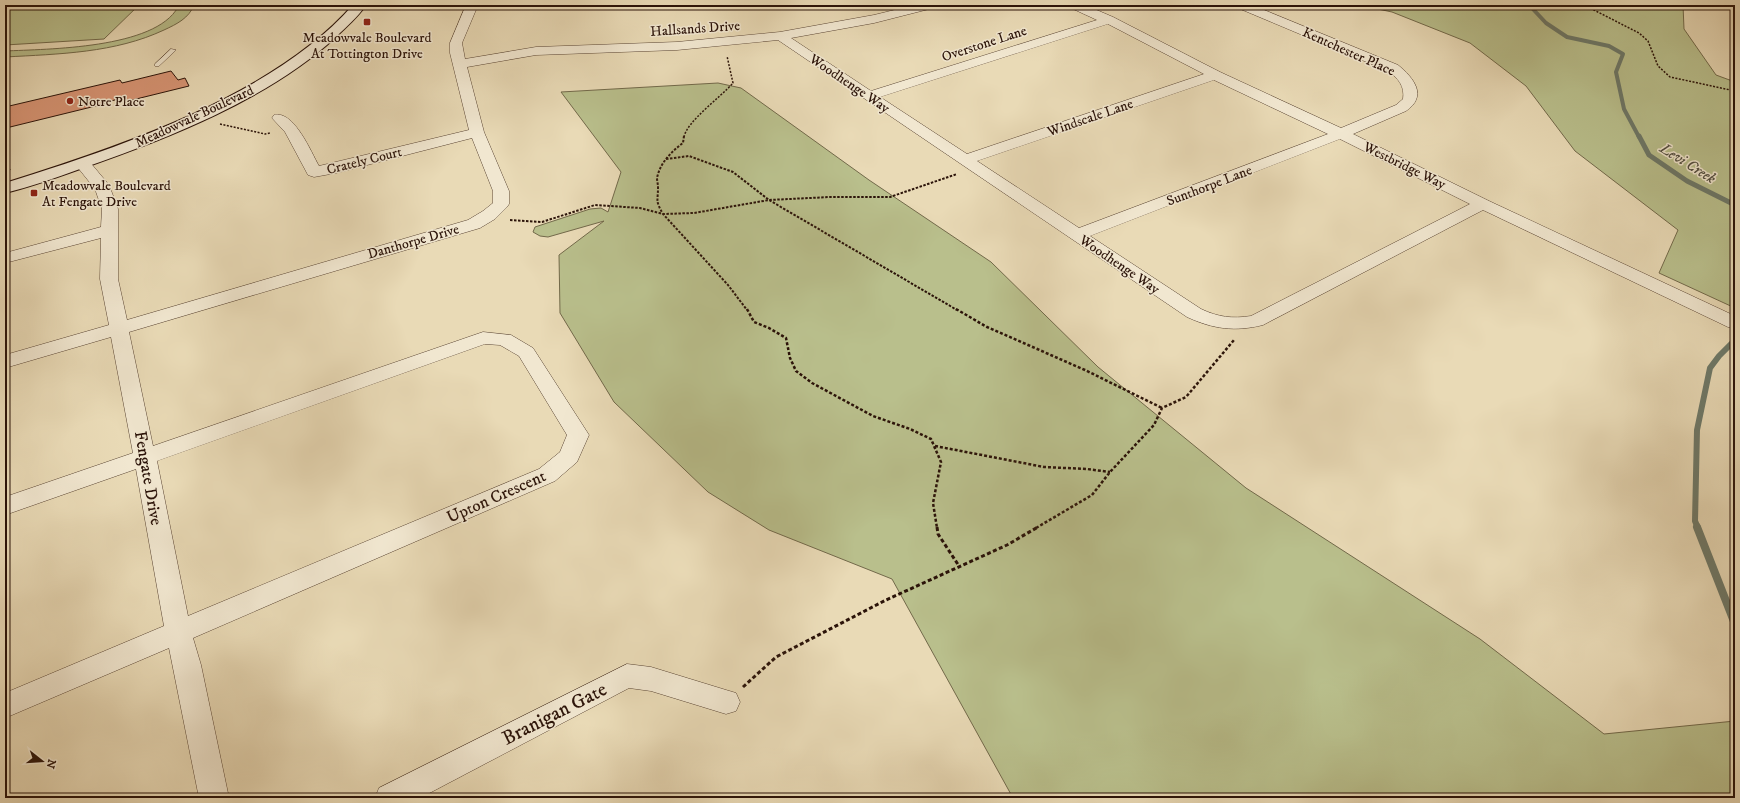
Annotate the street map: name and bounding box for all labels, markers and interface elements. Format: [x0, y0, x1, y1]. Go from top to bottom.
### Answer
marker: Meadowvale Boulevard At Tottington Drive [362, 17, 372, 27]
street label: Hallsands Drive [650, 17, 741, 41]
street label: Overstone Lane [940, 22, 1029, 66]
street label: Kentchester Place [1299, 23, 1398, 80]
place label: Meadowvale Boulevard At Tottington Drive [303, 29, 431, 63]
street label: Woodhenge Way [805, 50, 893, 118]
street label: Meadowvale Boulevard [132, 82, 257, 152]
place label: Notre Place [78, 93, 145, 111]
street label: Windscale Lane [1044, 95, 1136, 141]
marker: Notre Place [65, 96, 75, 106]
street label: Westbridge Way [1359, 138, 1449, 194]
water label: Levi Creek [1655, 138, 1720, 188]
street label: Crately Court [325, 143, 404, 179]
street label: Sunthorpe Lane [1164, 161, 1255, 210]
place label: Meadowvale Boulevard At Fengate Drive [42, 177, 171, 211]
marker: Meadowvale Boulevard At Fengate Drive [29, 188, 39, 198]
street label: Danthorpe Drive [365, 220, 461, 264]
street label: Woodhenge Way [1075, 231, 1163, 299]
street label: Fengate Drive [129, 429, 167, 527]
street label: Upton Crescent [443, 465, 550, 529]
street label: Branigan Gate [498, 677, 611, 751]
north arrow [22, 741, 62, 781]
text: N [43, 757, 59, 770]

